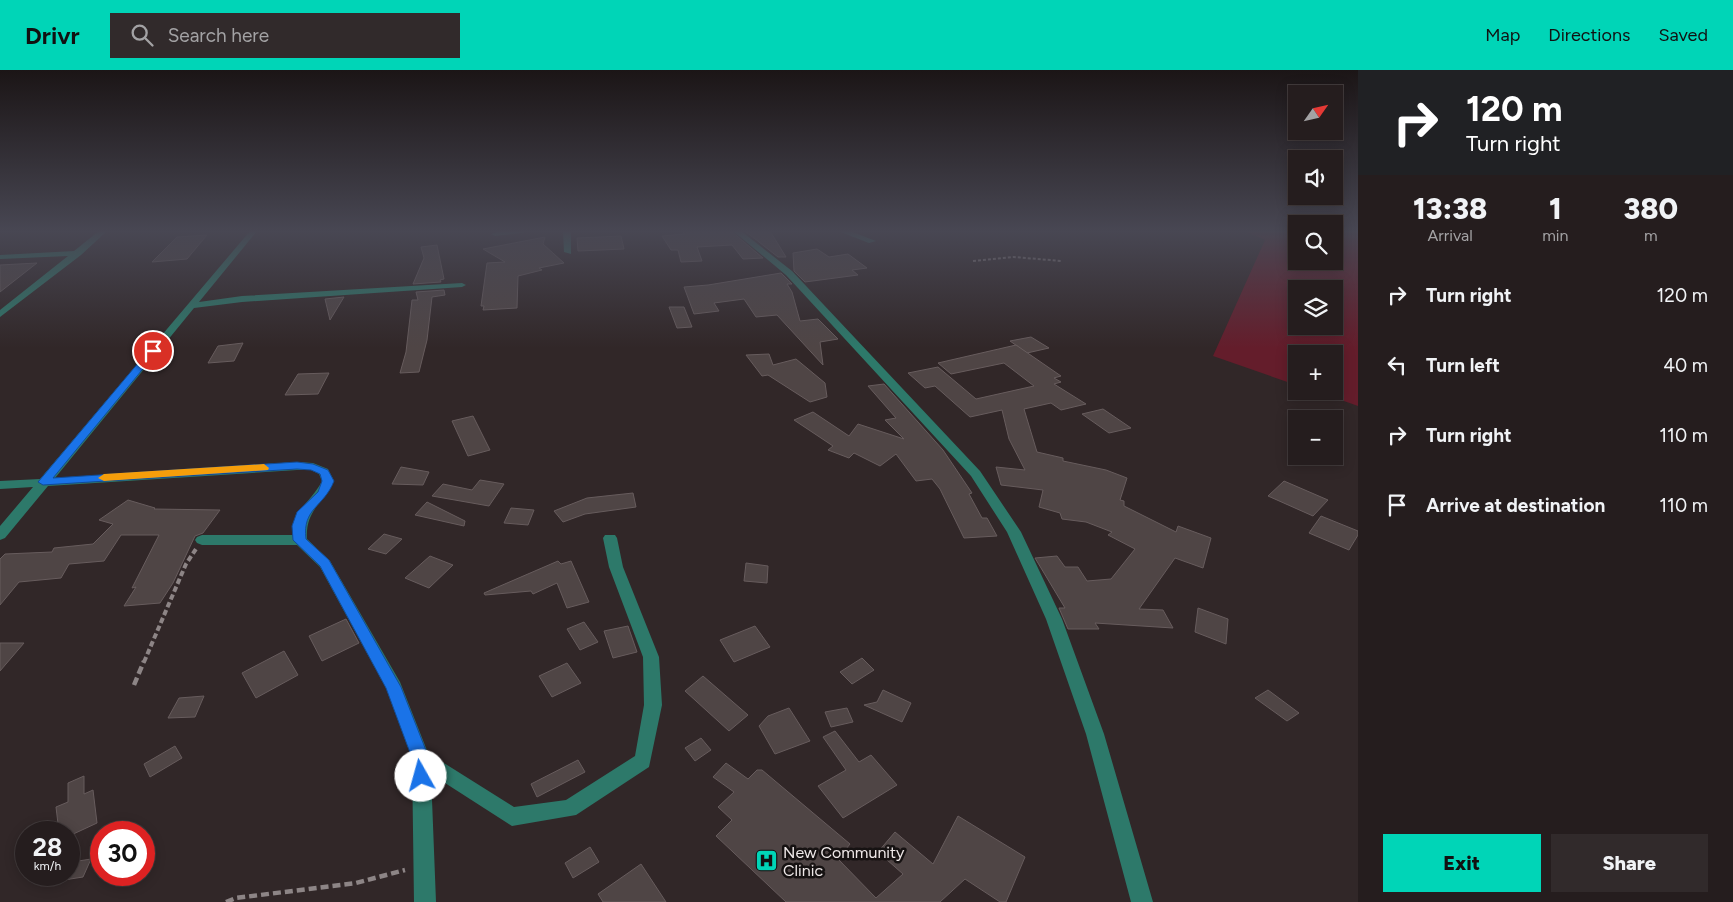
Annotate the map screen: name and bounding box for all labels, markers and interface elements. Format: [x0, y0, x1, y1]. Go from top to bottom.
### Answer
search box [110, 13, 460, 58]
text: Drivr [25, 21, 80, 50]
icon: search [128, 21, 156, 49]
text: Search here [168, 24, 269, 47]
text: Map [1485, 24, 1520, 46]
text: Directions [1548, 24, 1630, 46]
text: Saved [1658, 24, 1708, 46]
north arrow [1288, 85, 1342, 140]
map controls [1288, 85, 1343, 465]
text: 120 m [1466, 88, 1563, 130]
icon: right [1383, 90, 1448, 155]
text: Turn right [1466, 130, 1561, 157]
button: sound [1288, 150, 1343, 205]
text: 13:38 [1413, 190, 1487, 227]
text: 1 [1549, 190, 1562, 227]
text: 380 [1623, 190, 1678, 227]
button: search [1288, 215, 1343, 270]
text: Arrival [1428, 226, 1473, 245]
text: min [1542, 226, 1569, 245]
text: m [1644, 226, 1658, 245]
button: layers [1288, 280, 1343, 335]
icon: right [1383, 281, 1411, 309]
text: Turn right [1426, 284, 1512, 307]
text: 120 m [1656, 284, 1708, 307]
pin [132, 330, 174, 372]
icon: arrive [139, 337, 167, 365]
button: + [1288, 345, 1343, 400]
icon: left [1383, 351, 1411, 379]
text: Turn left [1426, 354, 1500, 377]
text: 40 m [1663, 354, 1708, 377]
button: − [1288, 410, 1343, 465]
icon: right [1383, 421, 1411, 449]
text: Turn right [1426, 424, 1512, 447]
text: 110 m [1659, 424, 1708, 447]
icon: arrive [1383, 491, 1411, 519]
text: Arrive at destination [1426, 494, 1605, 517]
text: 110 m [1659, 494, 1708, 517]
position arrow [394, 749, 446, 801]
speed limit sign: 30 [90, 821, 155, 886]
text: 28 [33, 832, 62, 862]
button: Exit [1383, 834, 1541, 892]
button: Share [1551, 834, 1708, 892]
place label: New Community Clinic [783, 843, 905, 880]
hospital icon: New Community Clinic [755, 849, 779, 873]
text: km/h [34, 859, 61, 873]

